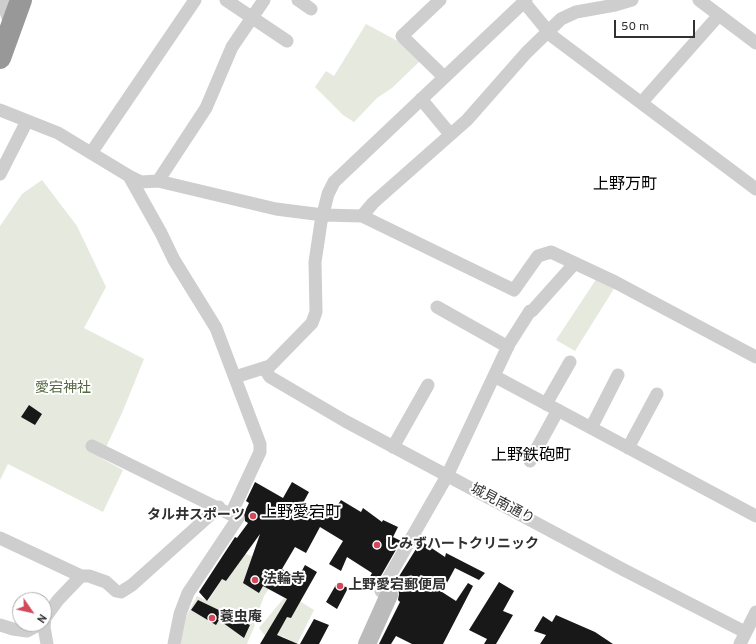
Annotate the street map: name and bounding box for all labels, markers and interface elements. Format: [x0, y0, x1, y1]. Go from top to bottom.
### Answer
scale bar [616, 12, 697, 38]
text: 50 m [621, 19, 649, 35]
district label: 上野万町 [593, 176, 657, 196]
park label: 愛宕神社 [35, 381, 91, 397]
district label: 上野鉄砲町 [491, 447, 571, 467]
street label: 城見南通り [467, 481, 537, 529]
district label: 上野愛宕町 [261, 504, 341, 524]
place label: タル井スポーツ [147, 508, 245, 524]
marker: タル井スポーツ [248, 511, 258, 521]
place label: しみずハートクリニック [385, 537, 539, 553]
marker: しみずハートクリニック [372, 540, 382, 550]
place label: 法輪寺 [263, 572, 305, 588]
marker: 法輪寺 [250, 575, 260, 585]
place label: 上野愛宕郵便局 [348, 578, 446, 594]
marker: 上野愛宕郵便局 [335, 581, 345, 591]
north arrow [12, 592, 52, 632]
place label: 蓑虫庵 [220, 610, 262, 626]
text: N [33, 611, 49, 625]
marker: 蓑虫庵 [207, 613, 217, 623]

